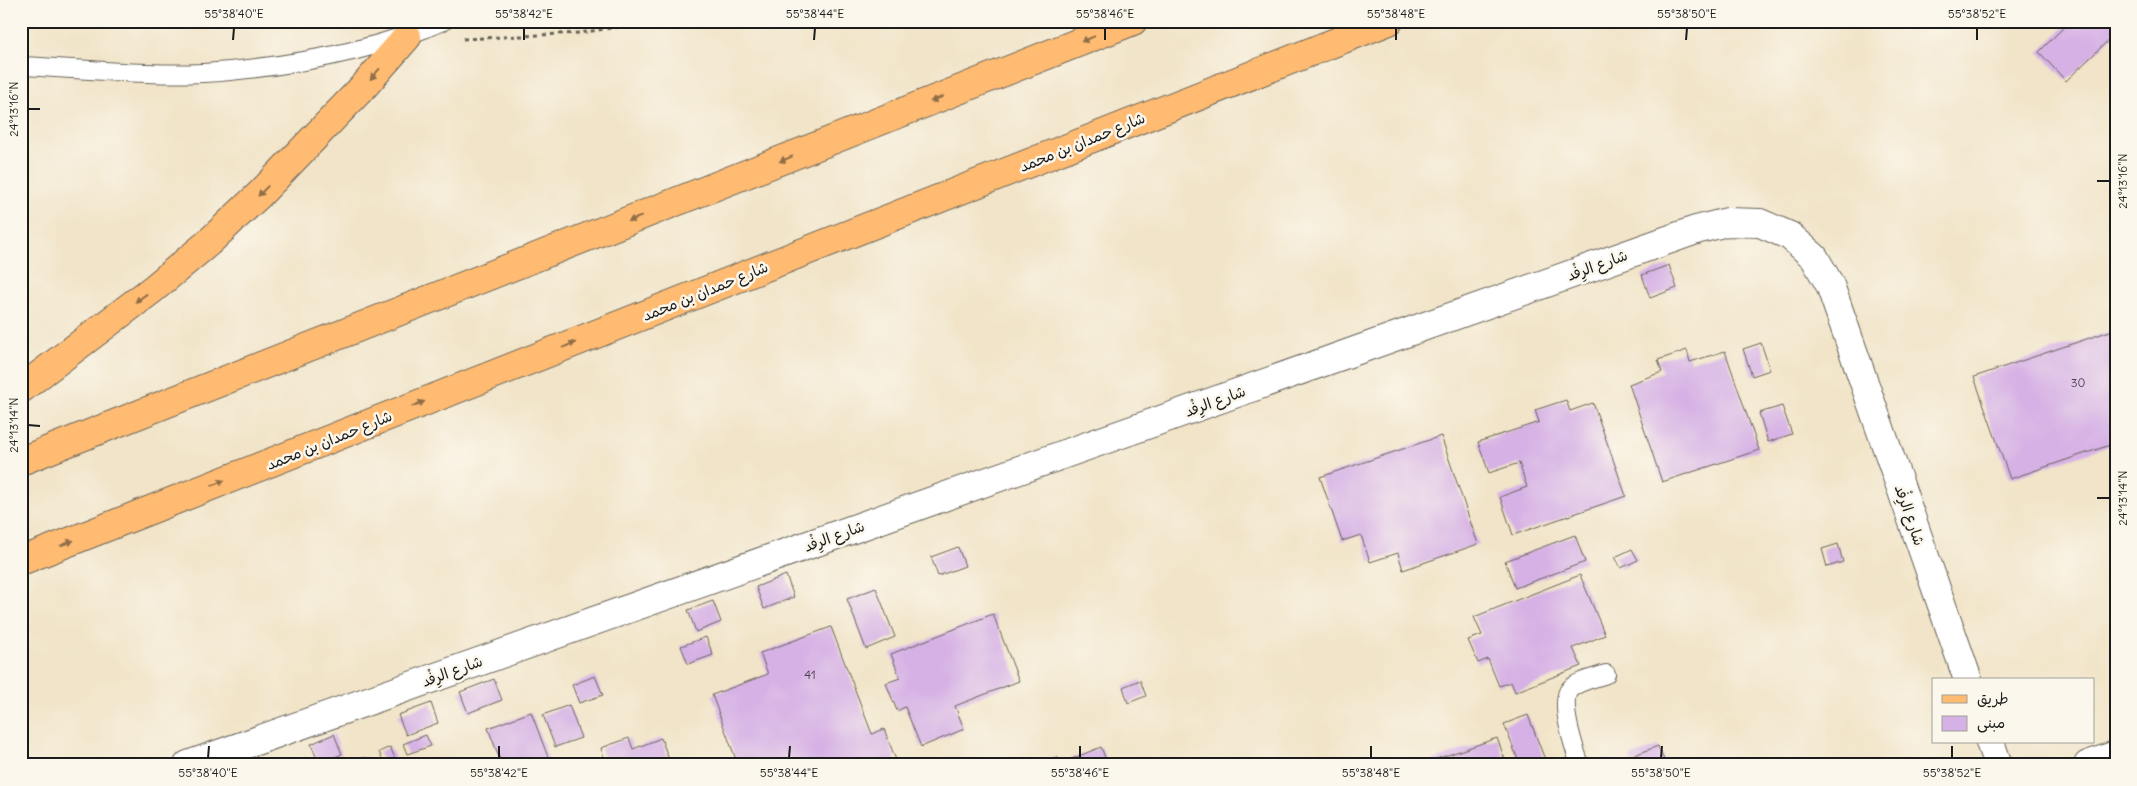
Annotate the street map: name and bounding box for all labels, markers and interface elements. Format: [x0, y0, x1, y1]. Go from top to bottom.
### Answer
text: 55°38'40"E [204, 6, 264, 21]
text: 55°38'42"E [495, 6, 553, 21]
text: 55°38'44"E [786, 6, 844, 21]
text: 55°38'46"E [1076, 6, 1134, 21]
text: 55°38'48"E [1367, 6, 1425, 21]
text: 55°38'50"E [1657, 6, 1717, 21]
text: 55°38'52"E [1948, 6, 2006, 21]
one-way arrow [1080, 35, 1095, 43]
one-way arrow [369, 67, 381, 79]
text: 24°13'16"N [6, 81, 21, 137]
one-way arrow [929, 95, 944, 103]
street label: شارع حمدان بن محمد [1016, 108, 1148, 177]
text: 24°13'16"N [2115, 153, 2130, 209]
one-way arrow [778, 155, 793, 163]
one-way arrow [257, 185, 269, 197]
one-way arrow [627, 215, 642, 223]
street label: شارع الرِفْد [1564, 245, 1631, 287]
street label: شارع حمدان بن محمد [639, 257, 771, 326]
one-way arrow [134, 293, 147, 303]
one-way arrow [562, 341, 577, 349]
house number: 30 [2071, 375, 2085, 390]
street label: شارع الرِفْد [1182, 381, 1249, 423]
text: 24°13'14"N [6, 397, 21, 453]
one-way arrow [411, 400, 425, 408]
street label: شارع حمدان بن محمد [263, 406, 395, 475]
text: 24°13'14"N [2115, 470, 2130, 526]
one-way arrow [211, 479, 226, 487]
street label: شارع الرِفْد [1889, 482, 1930, 549]
street label: شارع الرِفْد [801, 516, 868, 558]
one-way arrow [59, 539, 74, 546]
street label: شارع الرِفْد [419, 651, 486, 693]
house number: 41 [804, 667, 816, 682]
legend [1932, 678, 2094, 744]
text: طريق [1977, 689, 2009, 708]
text: مبنى [1977, 713, 2005, 733]
text: 55°38'40"E [178, 765, 238, 780]
text: 55°38'42"E [470, 765, 528, 780]
text: 55°38'44"E [760, 765, 818, 780]
text: 55°38'46"E [1051, 765, 1109, 780]
text: 55°38'48"E [1342, 765, 1400, 780]
text: 55°38'50"E [1631, 765, 1691, 780]
text: 55°38'52"E [1923, 765, 1981, 780]

